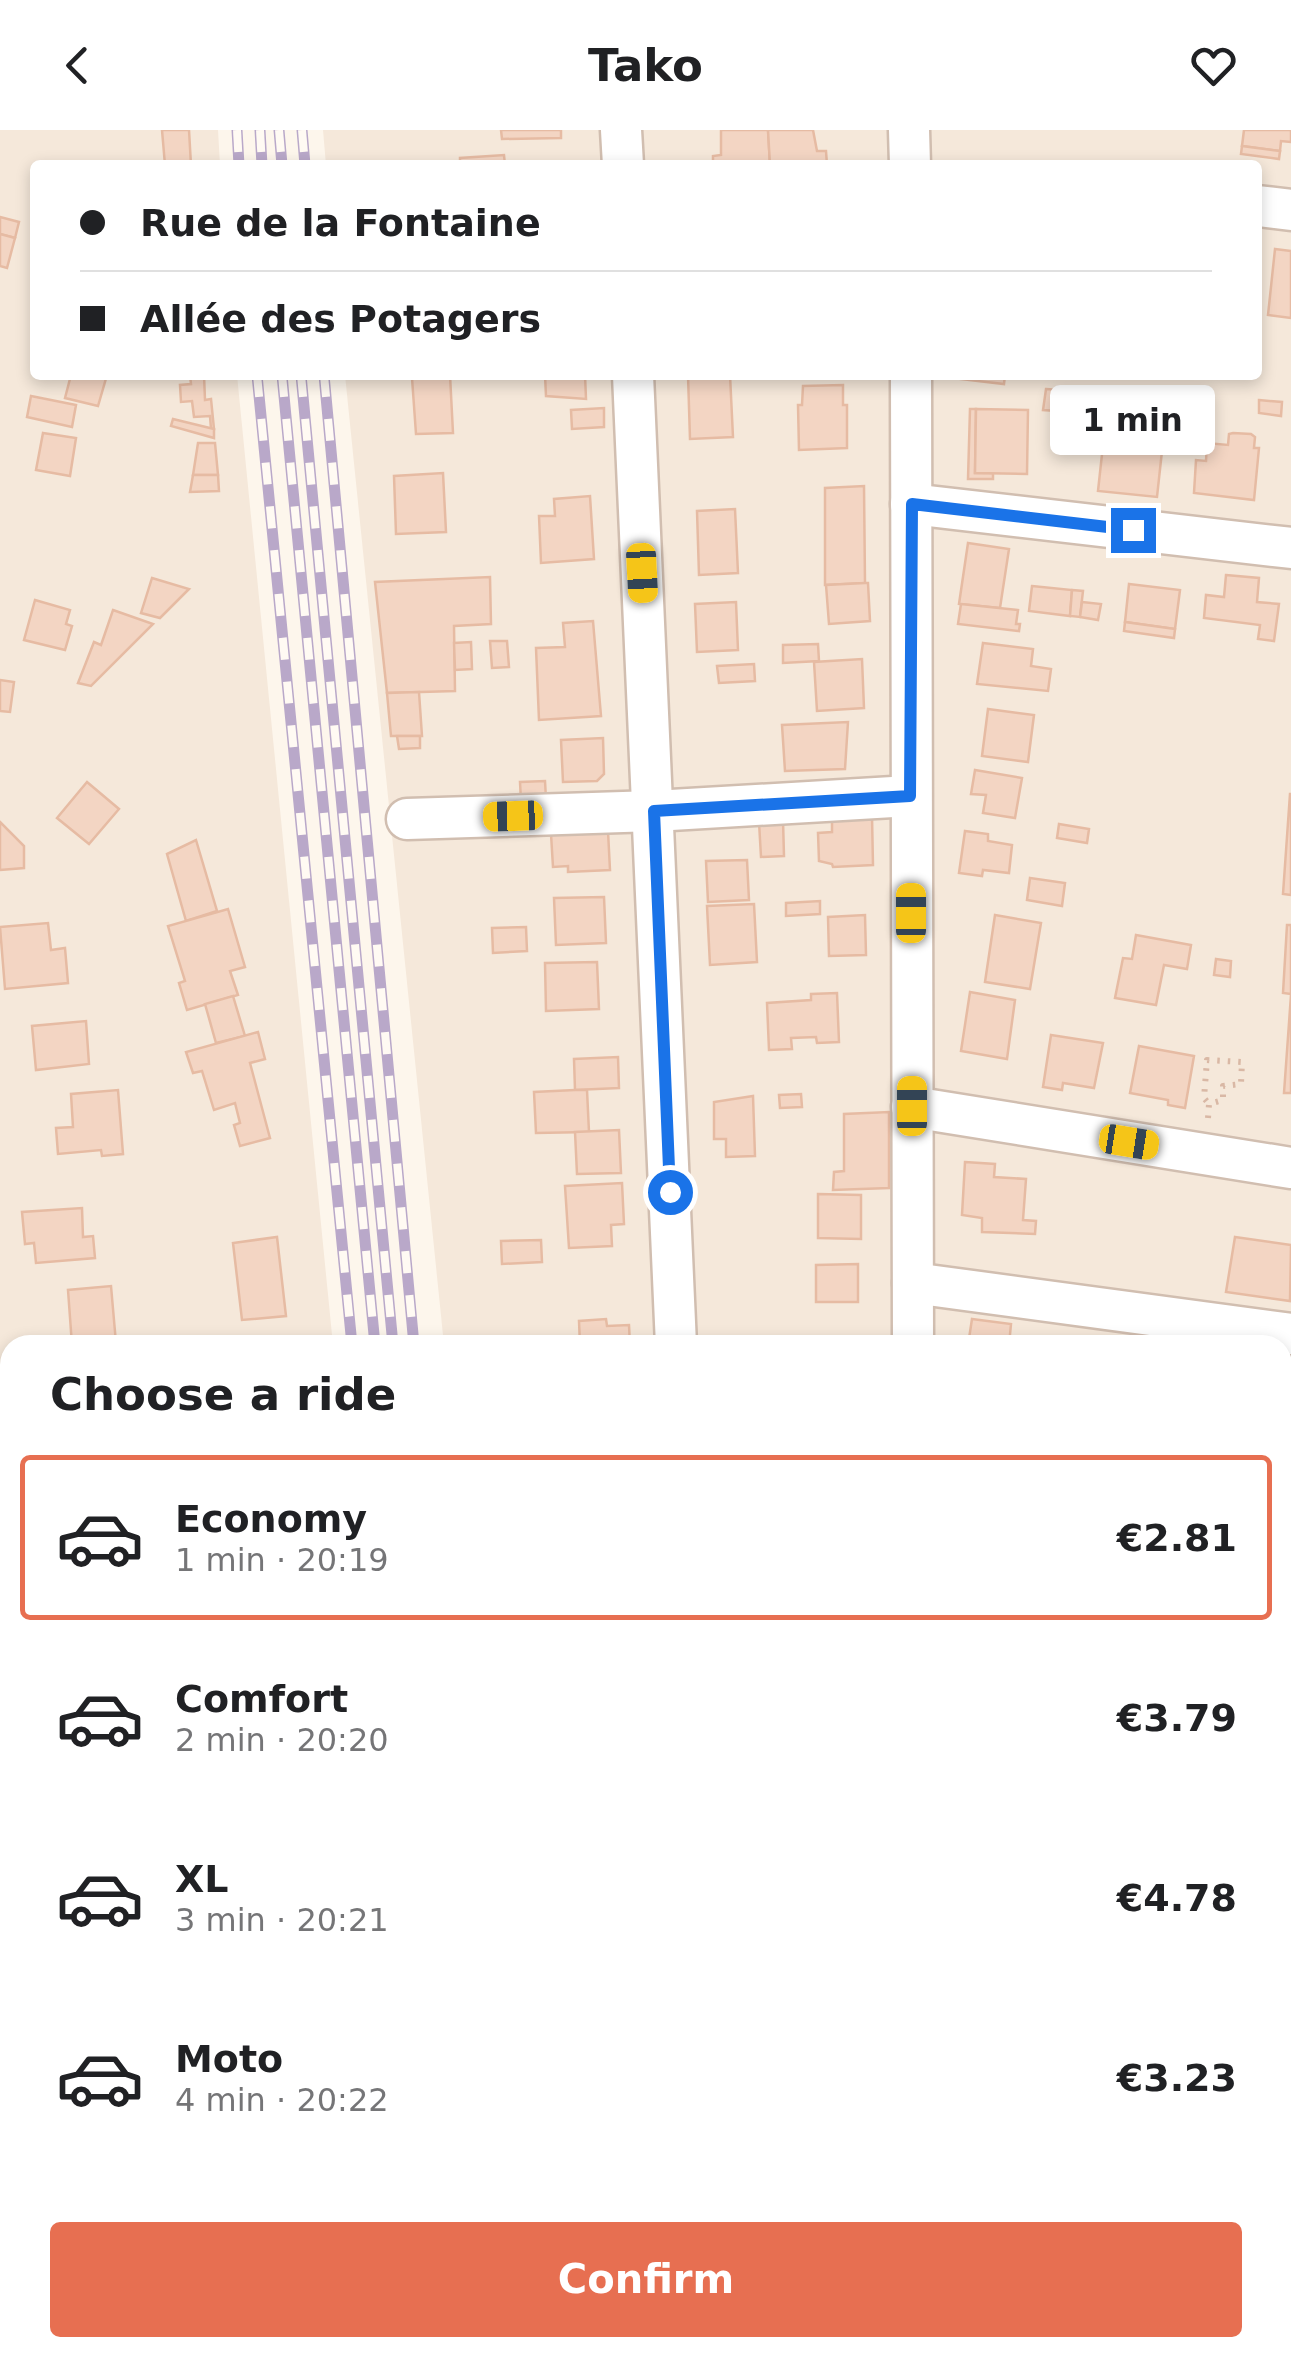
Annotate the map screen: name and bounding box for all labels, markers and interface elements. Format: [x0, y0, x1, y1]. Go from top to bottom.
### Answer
icon: back [50, 38, 105, 93]
icon: heart [1186, 38, 1241, 93]
text: Tako [588, 39, 703, 92]
text: Rue de la Fontaine [140, 201, 541, 245]
text: Allée des Potagers [140, 297, 541, 341]
callout: 1 min [1050, 385, 1216, 455]
text: 1 min [1082, 401, 1183, 439]
route end [1111, 508, 1156, 553]
car [625, 542, 659, 604]
car [482, 800, 544, 832]
car [896, 883, 926, 943]
car [897, 1076, 927, 1136]
car [1097, 1122, 1161, 1162]
route start [648, 1170, 693, 1215]
text: Choose a ride [50, 1368, 396, 1421]
icon: car [55, 1493, 145, 1583]
text: Economy [175, 1497, 367, 1541]
text: €2.81 [1117, 1516, 1237, 1560]
text: 1 min · 20:19 [175, 1541, 389, 1579]
icon: car [55, 1673, 145, 1763]
text: Comfort [175, 1677, 348, 1721]
text: €3.79 [1117, 1696, 1237, 1740]
text: 2 min · 20:20 [175, 1721, 389, 1759]
icon: car [55, 1853, 145, 1943]
text: XL [175, 1857, 229, 1901]
text: €4.78 [1117, 1876, 1237, 1920]
text: 3 min · 20:21 [175, 1901, 389, 1939]
icon: car [55, 2033, 145, 2123]
text: Moto [175, 2037, 283, 2081]
text: €3.23 [1117, 2056, 1237, 2100]
text: 4 min · 20:22 [175, 2081, 389, 2119]
button: Confirm [50, 2222, 1242, 2337]

